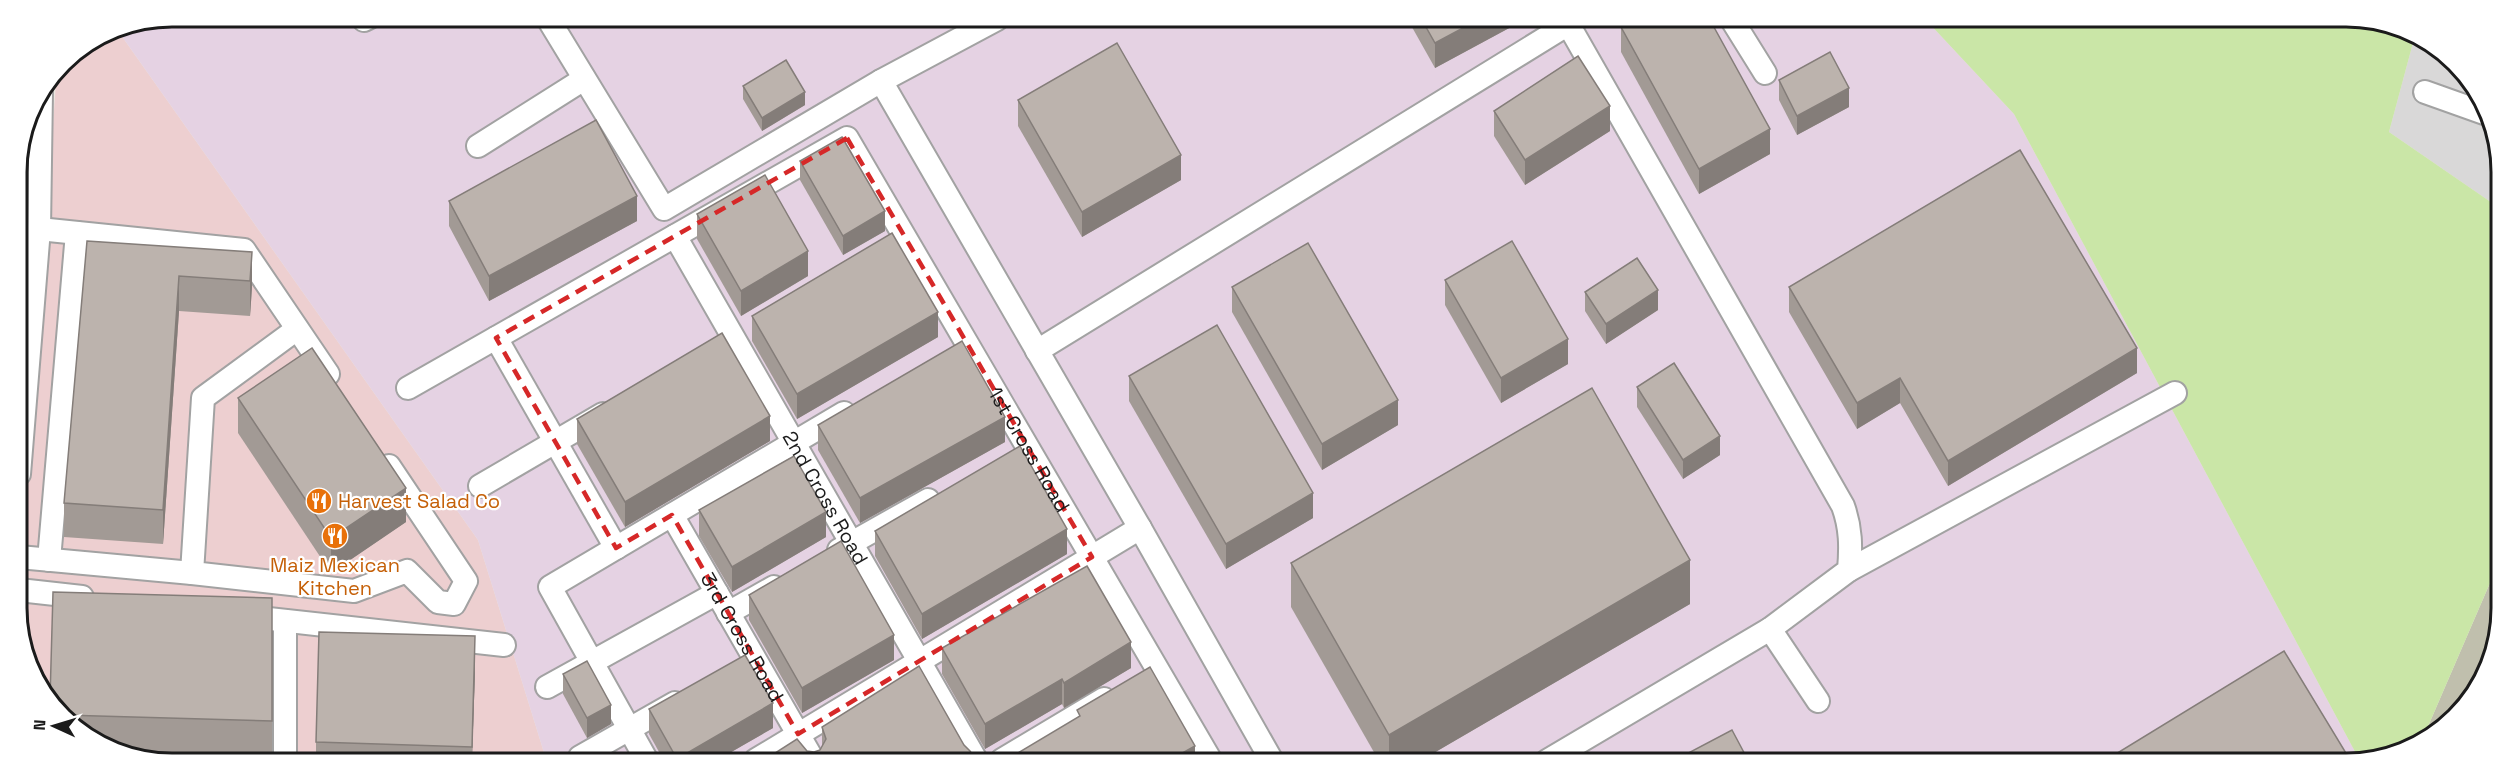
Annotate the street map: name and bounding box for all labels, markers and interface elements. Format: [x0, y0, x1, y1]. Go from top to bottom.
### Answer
street label: 1st Cross Road [982, 382, 1076, 517]
street label: 2nd Cross Road [777, 426, 874, 569]
restaurant icon: Harvest Salad Co [304, 486, 334, 516]
place label: Harvest Salad Co [338, 488, 500, 514]
restaurant icon: Maiz Mexican Kitchen [320, 521, 350, 551]
place label: Maiz Mexican Kitchen [270, 552, 400, 601]
street label: 3rd Cross Road [695, 568, 790, 707]
north arrow [24, 696, 84, 756]
text: N [29, 719, 50, 731]

